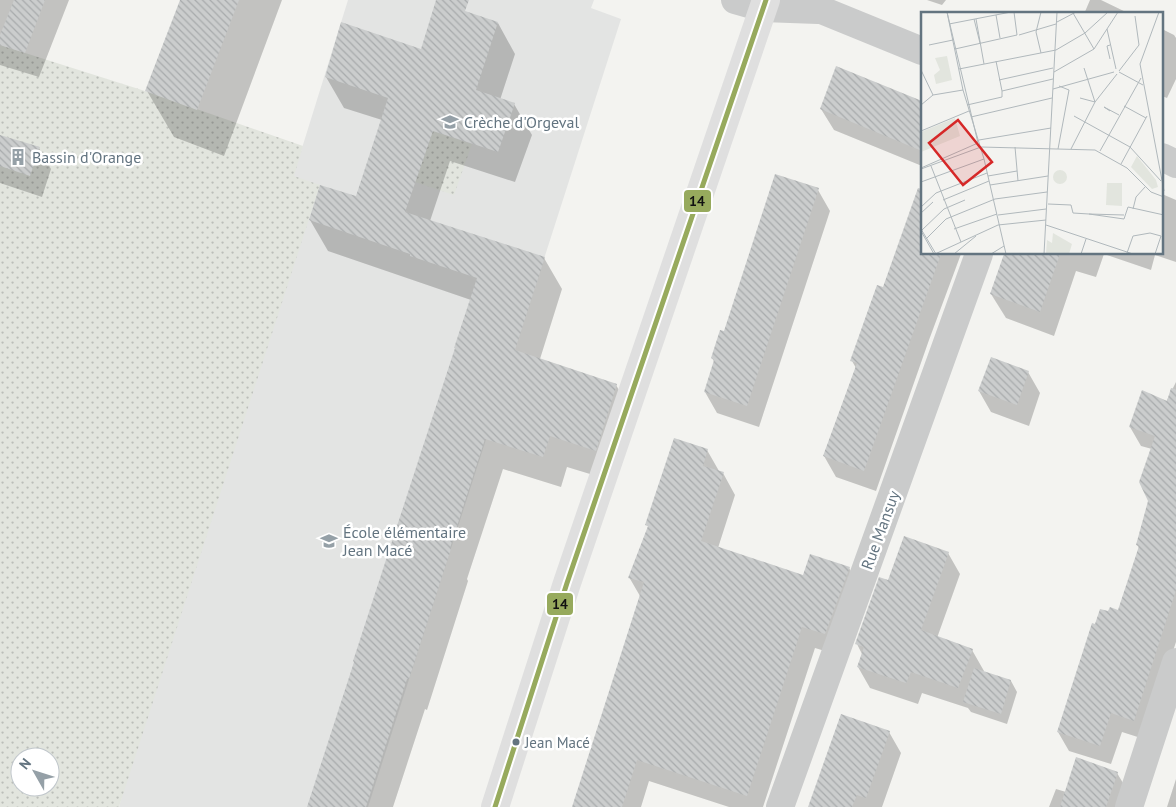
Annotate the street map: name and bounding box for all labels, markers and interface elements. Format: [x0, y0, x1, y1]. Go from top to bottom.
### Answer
inset map [921, 12, 1164, 255]
school or university icon: Crèche d'Orgeval [440, 112, 460, 132]
place label: Crèche d'Orgeval [464, 112, 579, 132]
building icon: Bassin d'Orange [8, 147, 28, 167]
place label: Bassin d'Orange [32, 147, 141, 167]
line badge: 14 [683, 189, 712, 213]
text: 14 [689, 192, 705, 210]
street label: Rue Mansuy [856, 487, 904, 572]
place label: École élémentaire Jean Macé [342, 522, 466, 560]
school or university icon: École élémentaire Jean Macé [319, 531, 339, 551]
line badge: 14 [546, 592, 574, 616]
text: 14 [552, 595, 568, 613]
place label: Jean Macé [524, 733, 590, 752]
marker: Jean Macé [511, 737, 521, 747]
north arrow [10, 747, 60, 797]
text: N [15, 755, 35, 773]

